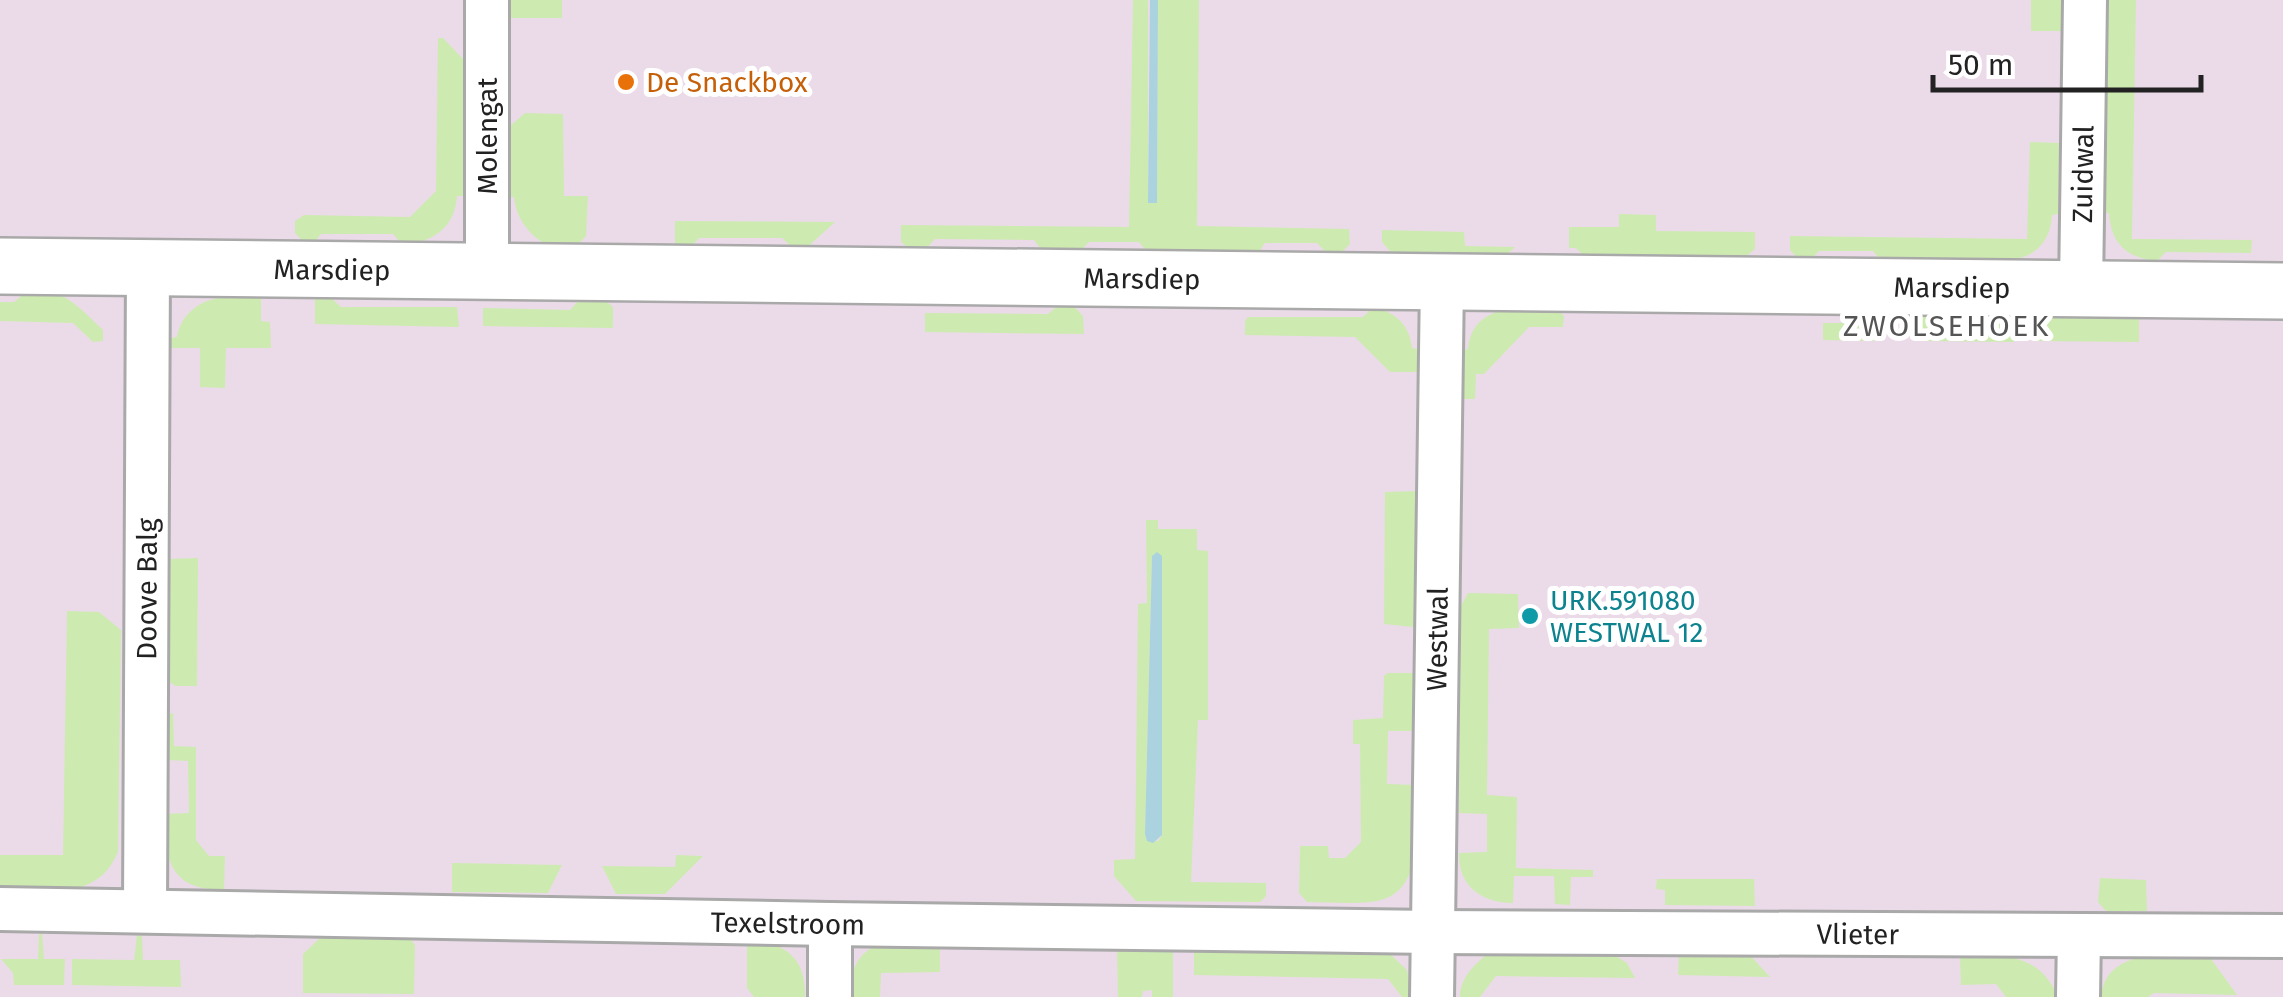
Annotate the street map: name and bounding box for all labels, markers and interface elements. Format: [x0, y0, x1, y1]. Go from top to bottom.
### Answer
scale bar [1933, 30, 2200, 92]
text: 50 m [1948, 47, 2013, 83]
place label: De Snackbox [646, 66, 808, 99]
marker: De Snackbox [615, 71, 637, 93]
street label: Molengat [471, 76, 504, 195]
street label: Zuidwal [2065, 125, 2100, 223]
street label: Marsdiep [273, 252, 391, 287]
street label: Marsdiep [1083, 261, 1201, 296]
street label: Marsdiep [1893, 270, 2011, 305]
district label: ZWOLSEHOEK [1843, 308, 2051, 344]
street label: Doove Balg [130, 518, 163, 660]
place label: URK.591080 WESTWAL 12 [1550, 584, 1703, 649]
street label: Westwal [1420, 587, 1454, 691]
marker: URK.591080 WESTWAL 12 [1519, 605, 1541, 627]
street label: Texelstroom [710, 905, 865, 941]
street label: Vlieter [1816, 917, 1899, 951]

